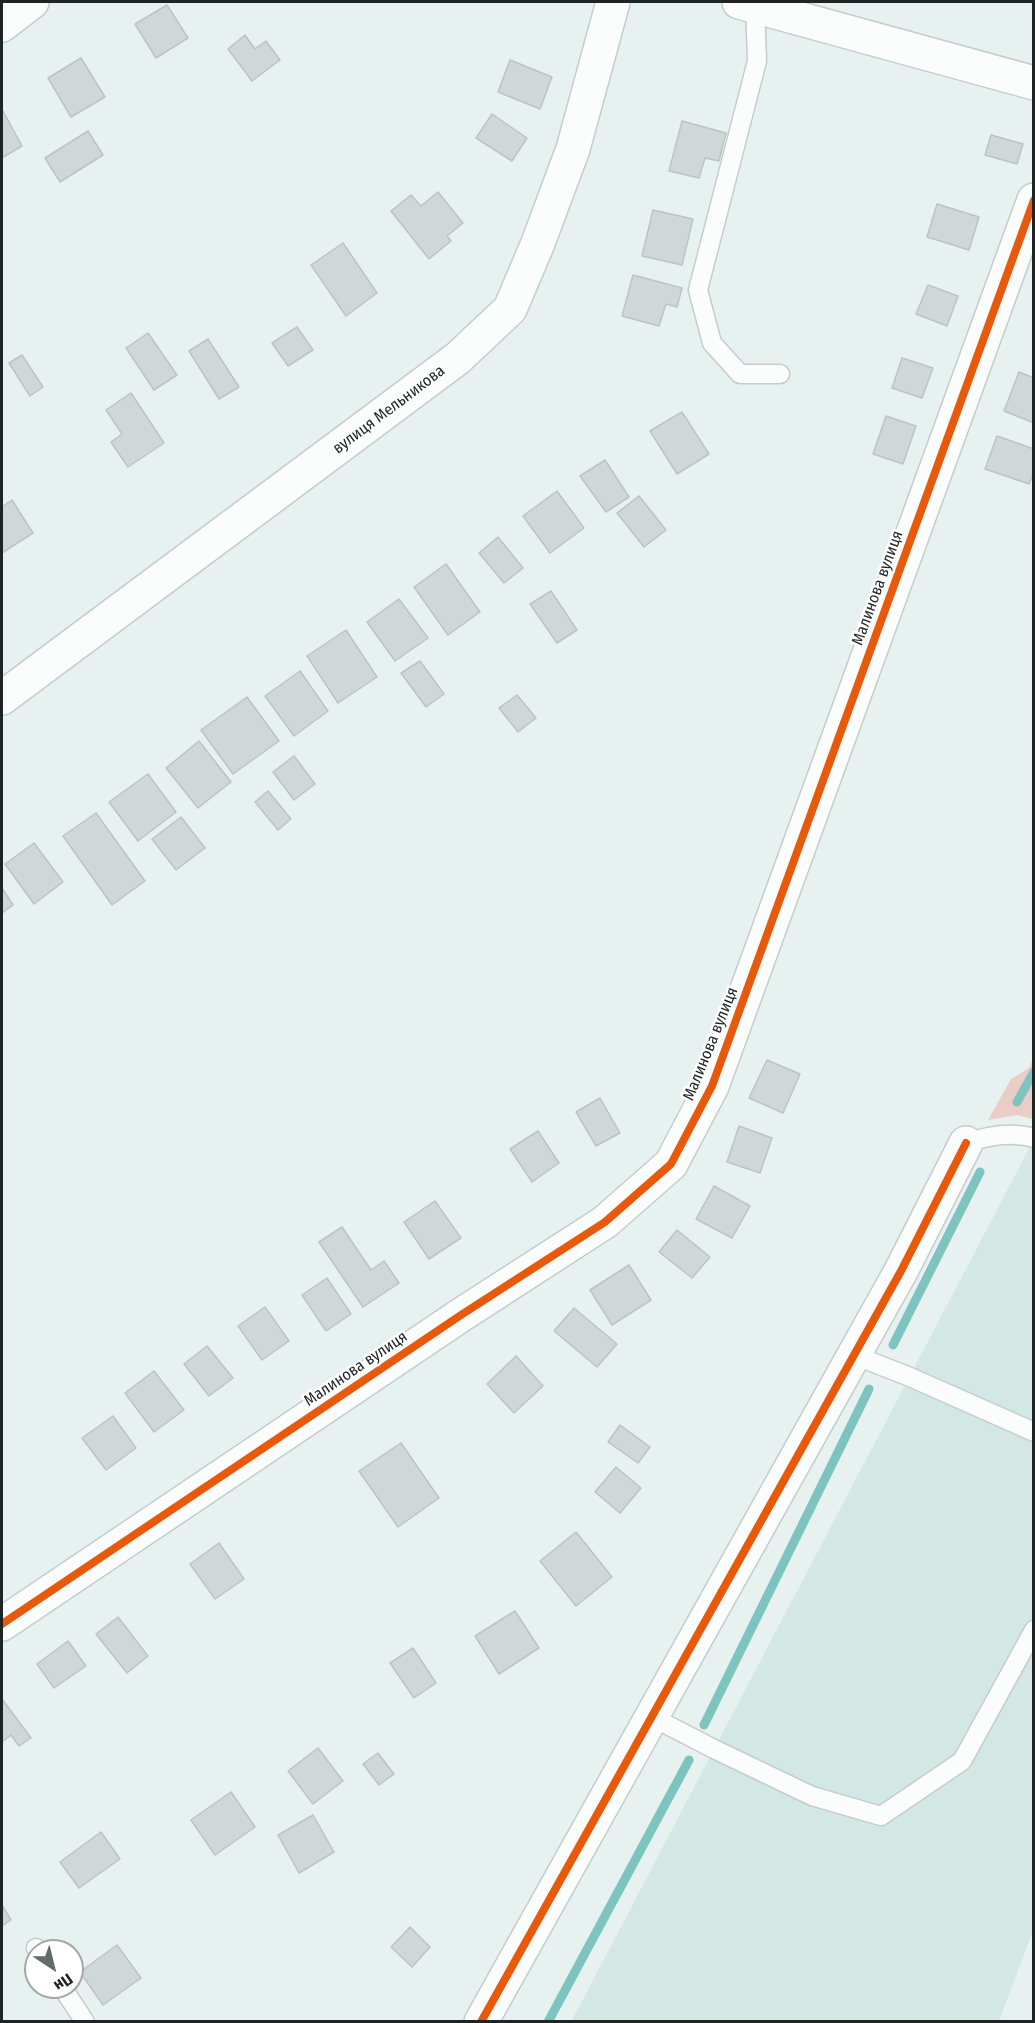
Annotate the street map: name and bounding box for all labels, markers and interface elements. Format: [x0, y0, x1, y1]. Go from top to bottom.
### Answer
street label: вулиця Мельникова [329, 362, 449, 458]
street label: Малинова вулиця [848, 528, 908, 648]
street label: Малинова вулиця [680, 985, 742, 1103]
street label: Малинова вулиця [301, 1327, 411, 1411]
north arrow [24, 1939, 84, 1999]
text: Пн [51, 1970, 76, 1995]

